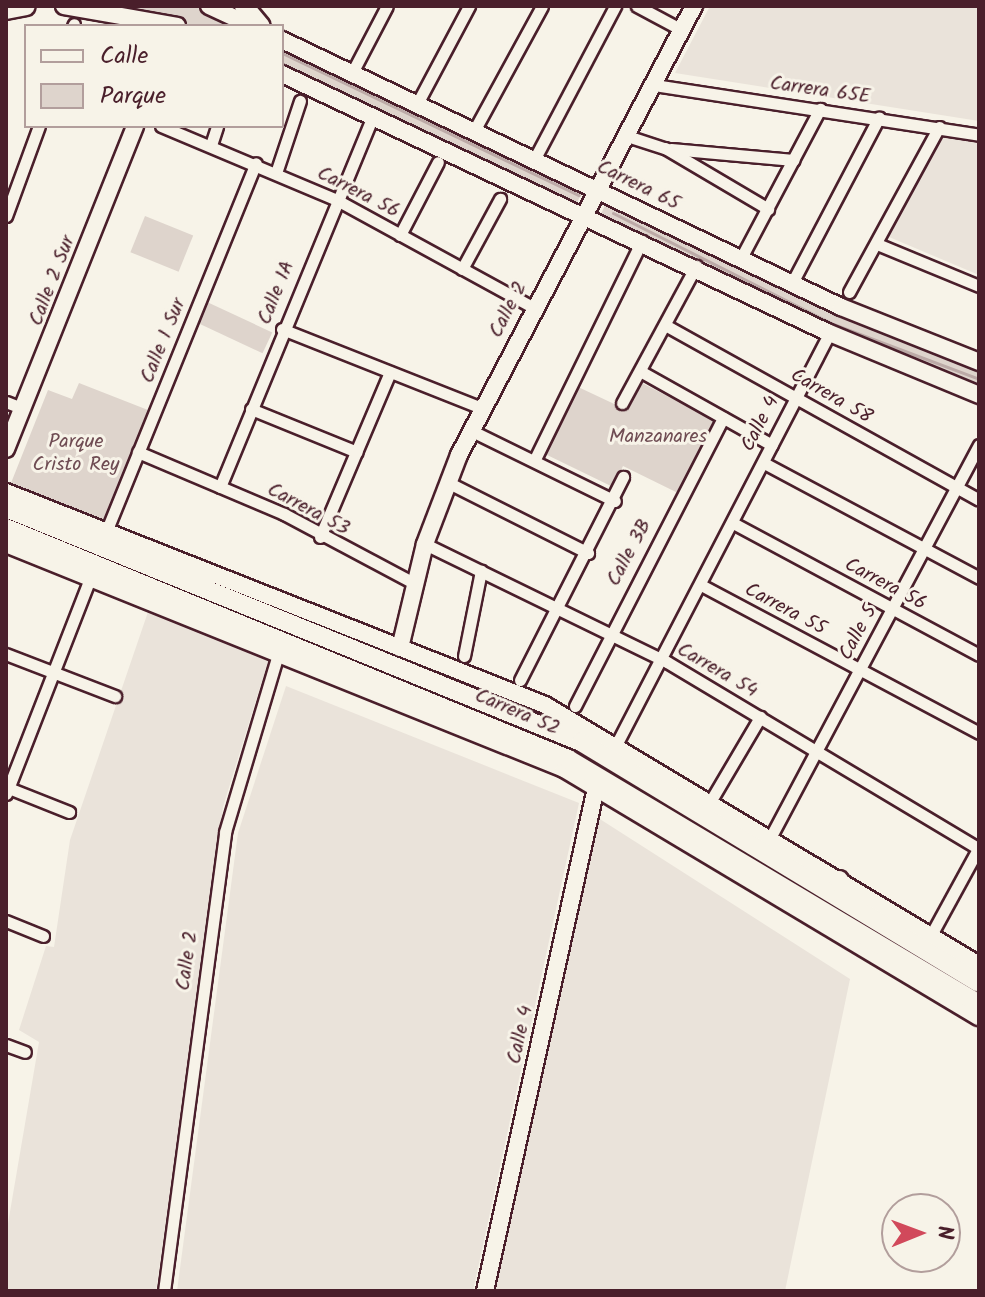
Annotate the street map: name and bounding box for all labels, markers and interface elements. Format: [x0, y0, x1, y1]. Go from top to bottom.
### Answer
legend [24, 24, 284, 128]
text: Calle [100, 37, 148, 76]
street label: Carrera 65E [768, 72, 872, 110]
text: Parque [100, 77, 166, 116]
street label: Carrera 65 [593, 156, 683, 216]
street label: Carrera 56 [313, 162, 403, 224]
street label: Calle 2 Sur [25, 233, 81, 329]
street label: Calle 1A [253, 258, 301, 328]
street label: Calle 2 [485, 278, 533, 342]
street label: Calle 1 Sur [136, 295, 192, 387]
street label: Carrera 58 [786, 364, 876, 430]
street label: Calle 4 [737, 392, 785, 456]
park label: Manzanares [609, 425, 707, 449]
park label: Parque Cristo Rey [33, 431, 119, 478]
street label: Carrera 53 [263, 478, 353, 542]
street label: Calle 3B [602, 515, 658, 591]
street label: Carrera 56 [840, 553, 930, 617]
street label: Carrera 55 [740, 578, 830, 642]
street label: Calle 5 [835, 601, 883, 665]
street label: Carrera 54 [672, 638, 762, 704]
street label: Carrera 52 [471, 684, 563, 742]
street label: Calle 2 [172, 930, 204, 992]
street label: Calle 4 [503, 1004, 539, 1066]
north arrow [881, 1193, 961, 1273]
text: N [926, 1225, 961, 1240]

